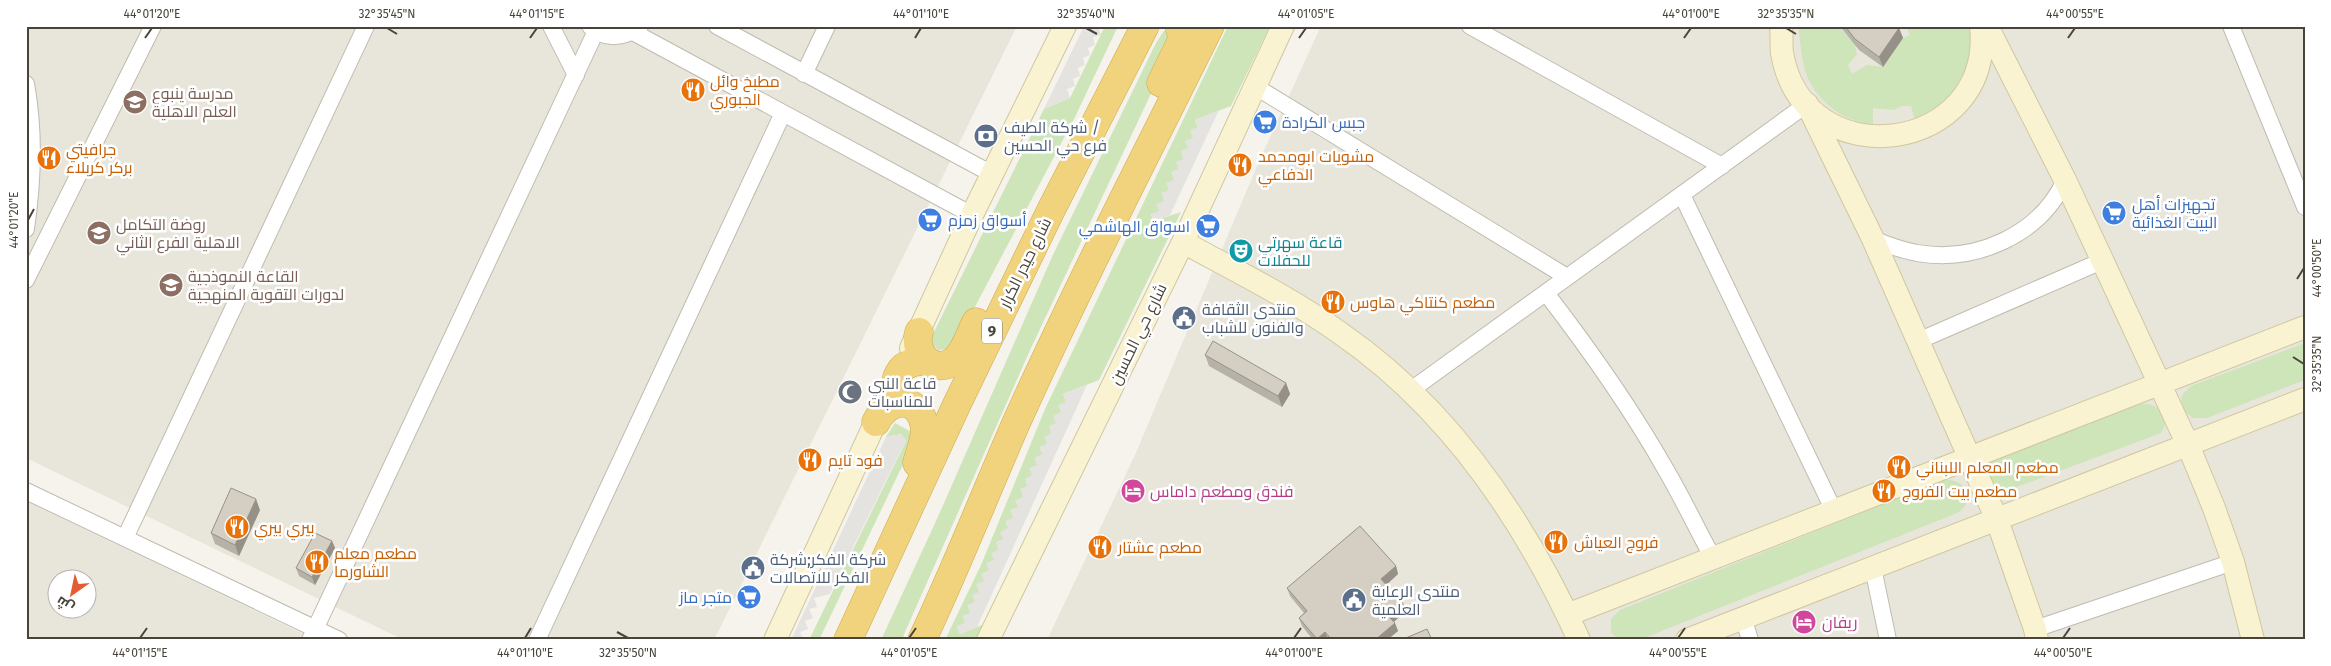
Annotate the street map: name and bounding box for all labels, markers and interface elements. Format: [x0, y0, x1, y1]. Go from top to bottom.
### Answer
text: 44°01'20"E [124, 7, 181, 21]
text: 32°35'45"N [359, 7, 415, 21]
text: 44°01'15"E [509, 7, 565, 21]
text: 44°01'10"E [893, 7, 949, 21]
text: 32°35'40"N [1057, 7, 1115, 21]
text: 44°01'05"E [1278, 7, 1334, 21]
text: 44°01'00"E [1662, 7, 1720, 21]
text: 32°35'35"N [1758, 7, 1814, 21]
text: 44°00'55"E [2046, 7, 2104, 21]
place label: مطبخ وائل الجبوري [710, 72, 780, 113]
restaurant icon: مطبخ وائل الجبوري [680, 77, 706, 103]
place label: مدرسة ينبوع العلم الاهلية [152, 84, 237, 123]
school or university icon: مدرسة ينبوع العلم الاهلية [122, 89, 148, 115]
supermarket icon: جبس الكرادة [1252, 109, 1278, 135]
place label: جبس الكرادة [1282, 113, 1365, 133]
place label: شركة الطيف / فرع حي الحسين [1004, 118, 1107, 159]
bank icon: شركة الطيف / فرع حي الحسين [973, 123, 999, 149]
place label: جرافيتي بركر كربلاء [66, 140, 133, 177]
restaurant icon: جرافيتي بركر كربلاء [36, 145, 62, 171]
place label: مشويات ابومحمد الدفاعي [1258, 147, 1374, 188]
restaurant icon: مشويات ابومحمد الدفاعي [1227, 152, 1253, 178]
text: 44°01'20"E [7, 192, 21, 249]
place label: تجهيزات أهل البيت الغذائية [2132, 195, 2217, 232]
supermarket icon: تجهيزات أهل البيت الغذائية [2101, 200, 2127, 226]
supermarket icon: أسواق زمزم [917, 207, 943, 233]
place label: أسواق زمزم [948, 211, 1026, 232]
supermarket icon: اسواق الهاشمي [1195, 213, 1221, 239]
place label: روضة التكامل الاهلية الفرع الثاني [116, 215, 240, 256]
street label: شارع حيدر الكرار [994, 215, 1057, 313]
place label: اسواق الهاشمي [1079, 217, 1190, 240]
school or university icon: روضة التكامل الاهلية الفرع الثاني [86, 220, 112, 246]
place label: قاعة سهرتي للحفلات [1258, 233, 1342, 270]
theatre icon: قاعة سهرتي للحفلات [1228, 238, 1254, 264]
text: 44°00'50"E [2310, 239, 2324, 297]
place label: القاعة النموذجية لدورات التقوية المنهجية [188, 267, 344, 305]
school or university icon: القاعة النموذجية لدورات التقوية المنهجية [158, 272, 184, 298]
street label: شارع حي الحسين [1105, 280, 1174, 390]
restaurant icon: مطعم كنتاكي هاوس [1320, 289, 1346, 315]
place label: مطعم كنتاكي هاوس [1350, 293, 1495, 316]
place label: منتدى الثقافة والفنون للشباب [1202, 300, 1304, 338]
public building icon: منتدى الثقافة والفنون للشباب [1171, 305, 1197, 331]
road number: 9 [982, 318, 1002, 344]
text: 32°35'35"N [2310, 336, 2324, 392]
place label: قاعة النبي للمناسبات [868, 374, 937, 411]
mosque icon: قاعة النبي للمناسبات [837, 379, 863, 405]
restaurant icon: فود تايم [797, 447, 823, 473]
place label: فود تايم [828, 451, 883, 472]
restaurant icon: مطعم المعلم اللبناني [1886, 454, 1912, 480]
place label: مطعم المعلم اللبناني [1916, 458, 2059, 481]
hotel icon: فندق ومطعم داماس [1120, 478, 1146, 504]
restaurant icon: مطعم بيت الفروج [1871, 478, 1897, 504]
place label: فندق ومطعم داماس [1150, 482, 1293, 503]
place label: مطعم بيت الفروج [1902, 482, 2017, 503]
restaurant icon: بيري بيري [224, 514, 250, 540]
place label: بيري بيري [254, 518, 314, 541]
restaurant icon: فروج العياش [1543, 529, 1569, 555]
place label: فروج العياش [1574, 533, 1658, 554]
restaurant icon: مطعم عشتار [1087, 534, 1113, 560]
place label: مطعم عشتار [1117, 538, 1202, 559]
place label: مطعم معلم الشاورما [334, 544, 417, 581]
restaurant icon: مطعم معلم الشاورما [304, 549, 330, 575]
place label: شركة الفكر;شركة الفكر للاتصالات [770, 550, 886, 587]
public building icon: شركة الفكر;شركة الفكر للاتصالات [740, 555, 766, 581]
north arrow [48, 568, 98, 618]
place label: منتدى الرعاية العلمية [1372, 582, 1460, 619]
supermarket icon: متجر ماز [736, 584, 762, 610]
public building icon: منتدى الرعاية العلمية [1341, 587, 1367, 613]
place label: متجر ماز [678, 588, 732, 607]
text: ش [53, 592, 77, 617]
hotel icon: ريفان [1791, 609, 1817, 635]
place label: ريفان [1822, 613, 1857, 633]
text: 44°01'15"E [112, 646, 168, 660]
text: 44°01'10"E [497, 646, 553, 660]
text: 32°35'50"N [599, 646, 657, 660]
text: 44°01'05"E [881, 646, 937, 660]
text: 44°01'00"E [1265, 646, 1323, 660]
text: 44°00'55"E [1649, 646, 1707, 660]
text: 44°00'50"E [2034, 646, 2092, 660]

